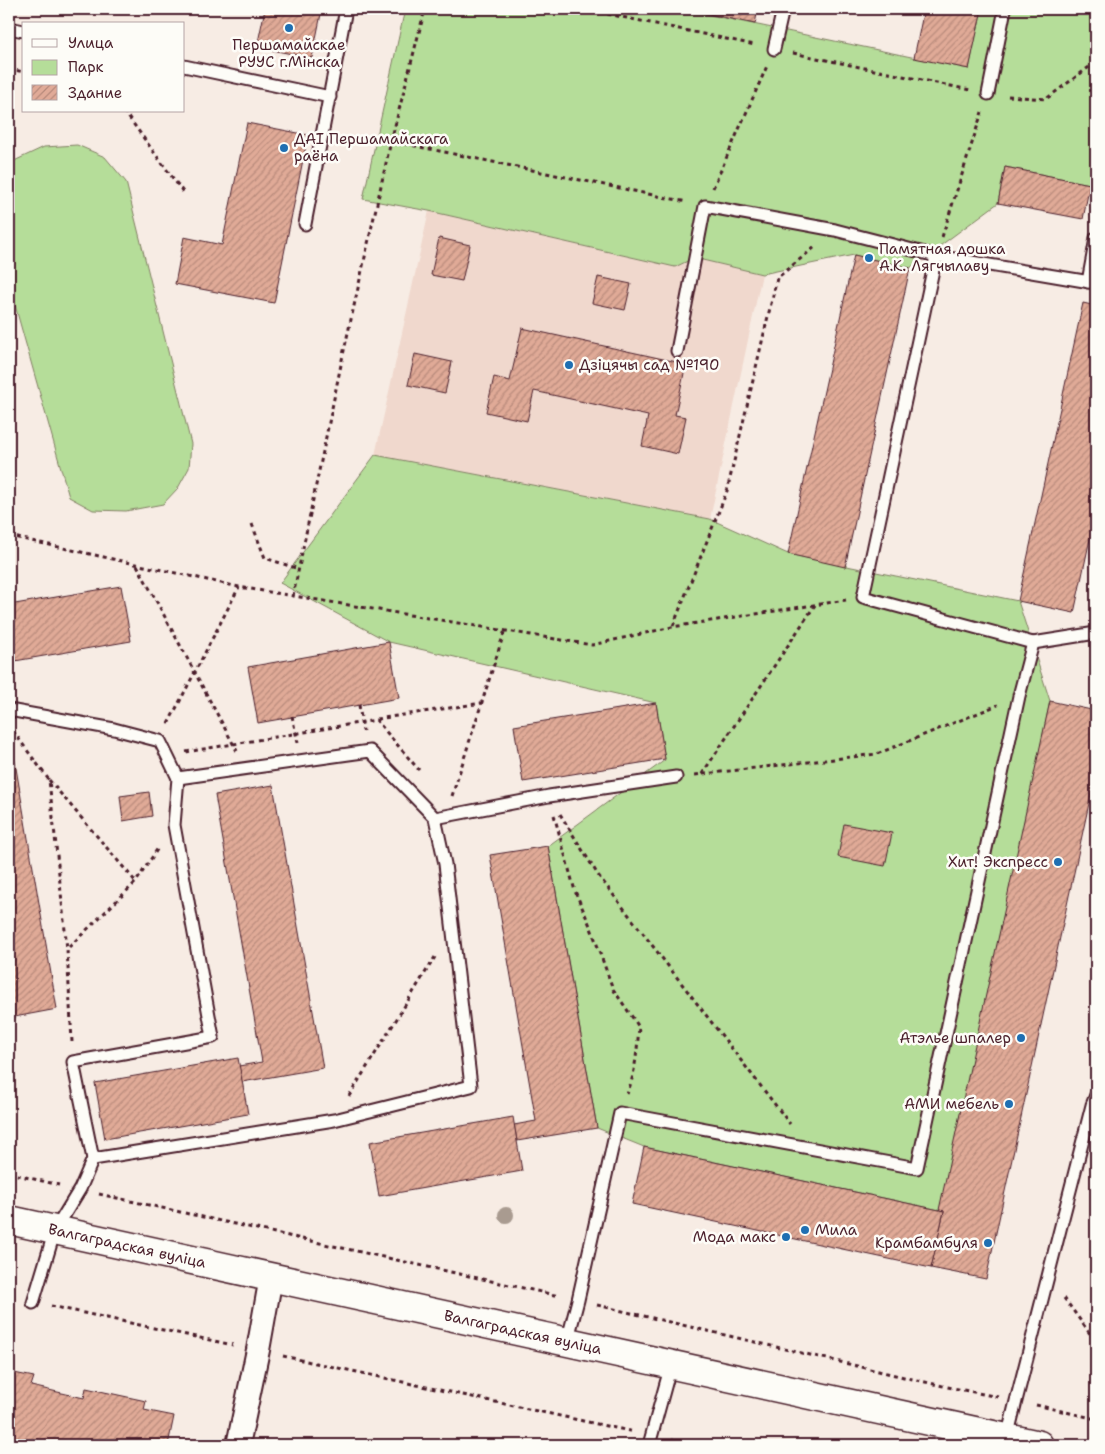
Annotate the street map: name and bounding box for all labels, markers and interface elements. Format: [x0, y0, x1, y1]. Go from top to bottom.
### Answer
legend [22, 22, 185, 112]
marker: Першамайскае РУУС г.Мінска [283, 22, 295, 34]
text: Улица [68, 33, 114, 53]
place label: Першамайскае РУУС г.Мінска [233, 35, 345, 72]
text: Парк [68, 57, 104, 77]
text: Здание [68, 83, 122, 103]
place label: ДАІ Першамайскага раёна [294, 129, 449, 166]
marker: ДАІ Першамайскага раёна [278, 142, 290, 154]
place label: Памятная дошка А.К. Лягчылаву [879, 239, 1006, 276]
marker: Памятная дошка А.К. Лягчылаву [863, 252, 875, 264]
place label: Дзіцячы сад №190 [579, 355, 720, 375]
marker: Дзіцячы сад №190 [563, 359, 575, 371]
place label: Хит! Экспресс [948, 852, 1048, 872]
marker: Хит! Экспресс [1052, 856, 1064, 868]
place label: Атэлье шпалер [899, 1028, 1011, 1048]
marker: Атэлье шпалер [1015, 1032, 1027, 1044]
place label: АМИ мебель [904, 1094, 999, 1114]
marker: АМИ мебель [1003, 1098, 1015, 1110]
street label: Валгаградская вуліца [47, 1219, 209, 1273]
place label: Мила [815, 1220, 858, 1240]
marker: Мила [799, 1224, 811, 1236]
place label: Мода макс [693, 1227, 776, 1247]
marker: Мода макс [780, 1231, 792, 1243]
place label: Крамбамбуля [875, 1233, 978, 1253]
marker: Крамбамбуля [982, 1237, 994, 1249]
street label: Валгаградская вуліца [442, 1305, 604, 1359]

